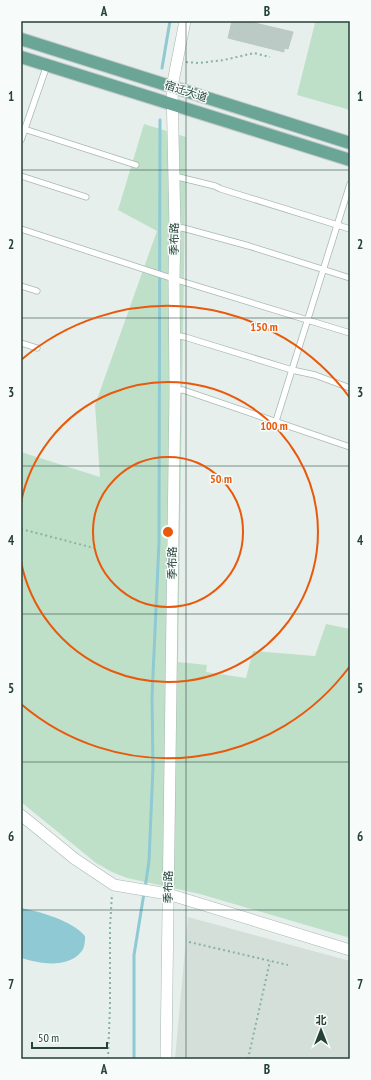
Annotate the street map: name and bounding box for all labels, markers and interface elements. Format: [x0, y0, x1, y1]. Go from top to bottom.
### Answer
text: A [100, 3, 108, 20]
text: B [264, 3, 270, 20]
street label: 宿迁大道 [163, 78, 209, 104]
text: 1 [8, 88, 14, 105]
text: 1 [357, 88, 363, 105]
street label: 季布路 [167, 222, 181, 256]
text: 2 [8, 236, 14, 253]
text: 2 [357, 236, 363, 253]
text: 150 m [250, 319, 278, 334]
text: 3 [8, 384, 14, 401]
text: 3 [357, 384, 363, 401]
text: 100 m [260, 418, 288, 433]
text: 50 m [210, 471, 232, 486]
centre of rings [161, 525, 175, 539]
text: 4 [8, 532, 15, 549]
text: 4 [357, 532, 364, 549]
street label: 季布路 [165, 546, 179, 580]
text: 5 [8, 680, 14, 697]
text: 5 [357, 680, 363, 697]
text: 6 [8, 828, 14, 845]
text: 6 [357, 828, 363, 845]
street label: 季布路 [161, 870, 175, 904]
text: 7 [8, 976, 14, 993]
text: 7 [357, 976, 363, 993]
north arrow [301, 1010, 341, 1050]
text: 北 [316, 1013, 327, 1027]
scale bar [32, 1024, 107, 1050]
text: 50 m [38, 1030, 59, 1045]
text: A [100, 1061, 108, 1078]
text: B [264, 1061, 270, 1078]

